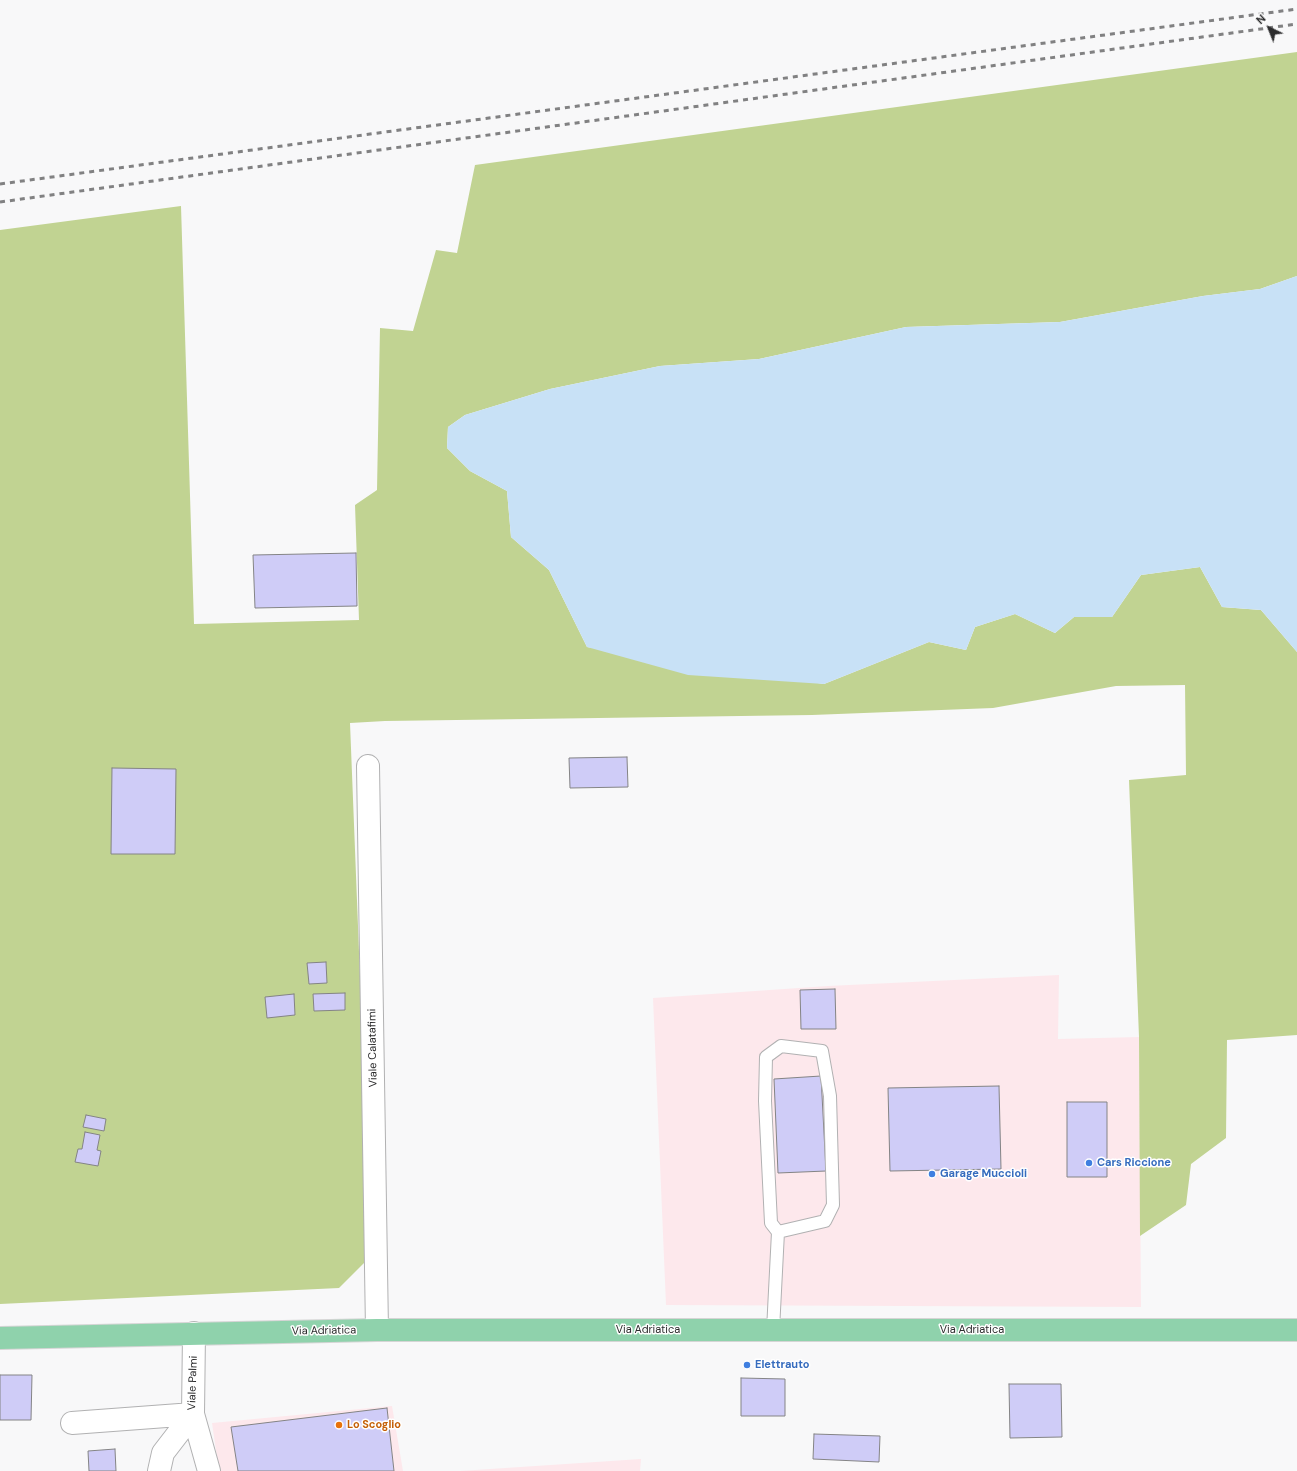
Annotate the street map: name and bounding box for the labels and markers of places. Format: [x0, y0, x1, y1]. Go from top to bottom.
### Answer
place label: Cars Riccione [1097, 1156, 1171, 1170]
marker: Cars Riccione [1084, 1158, 1094, 1168]
place label: Garage Muccioli [940, 1167, 1027, 1181]
marker: Garage Muccioli [927, 1169, 937, 1179]
place label: Elettrauto [755, 1358, 809, 1372]
marker: Elettrauto [742, 1360, 752, 1370]
place label: Lo Scoglio [347, 1418, 401, 1432]
marker: Lo Scoglio [334, 1420, 344, 1430]

